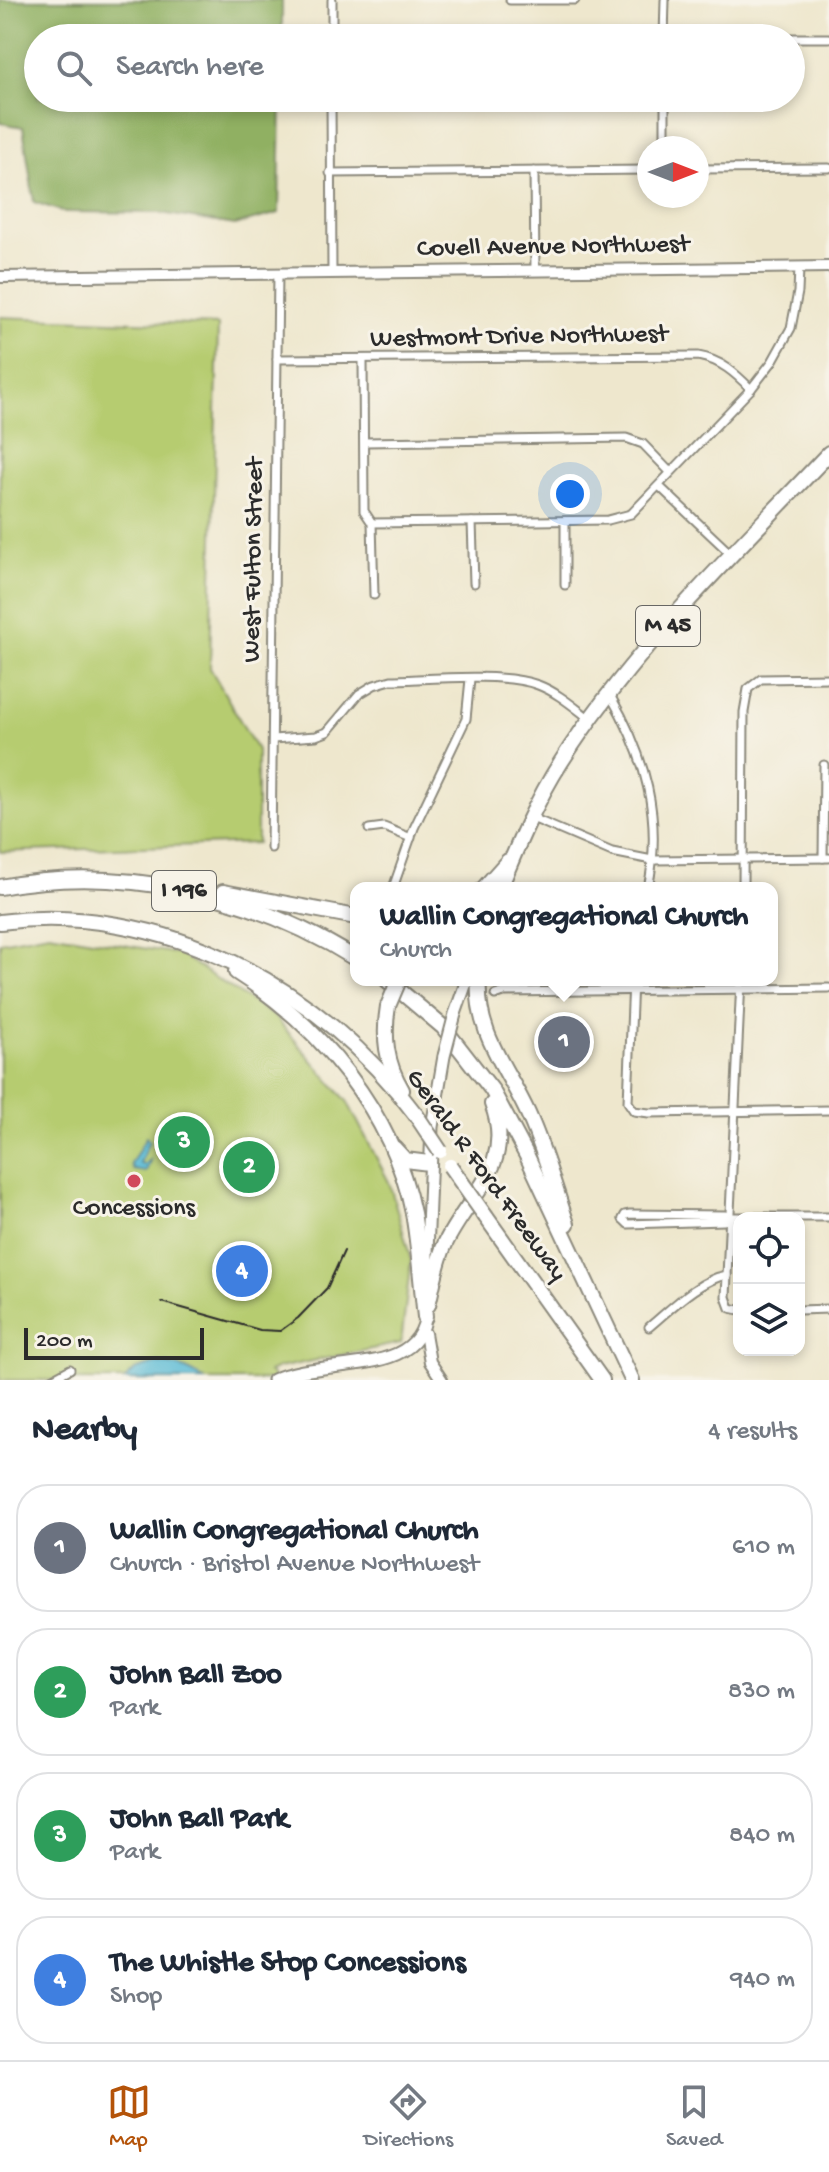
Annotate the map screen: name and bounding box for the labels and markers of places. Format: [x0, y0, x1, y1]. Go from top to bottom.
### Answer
pin: 1 [538, 1012, 590, 1072]
pin: 3 [158, 1112, 210, 1172]
pin: 2 [223, 1137, 275, 1197]
marker: Concessions [125, 1172, 143, 1190]
place label: Concessions [73, 1194, 197, 1225]
pin: 4 [216, 1241, 268, 1301]

